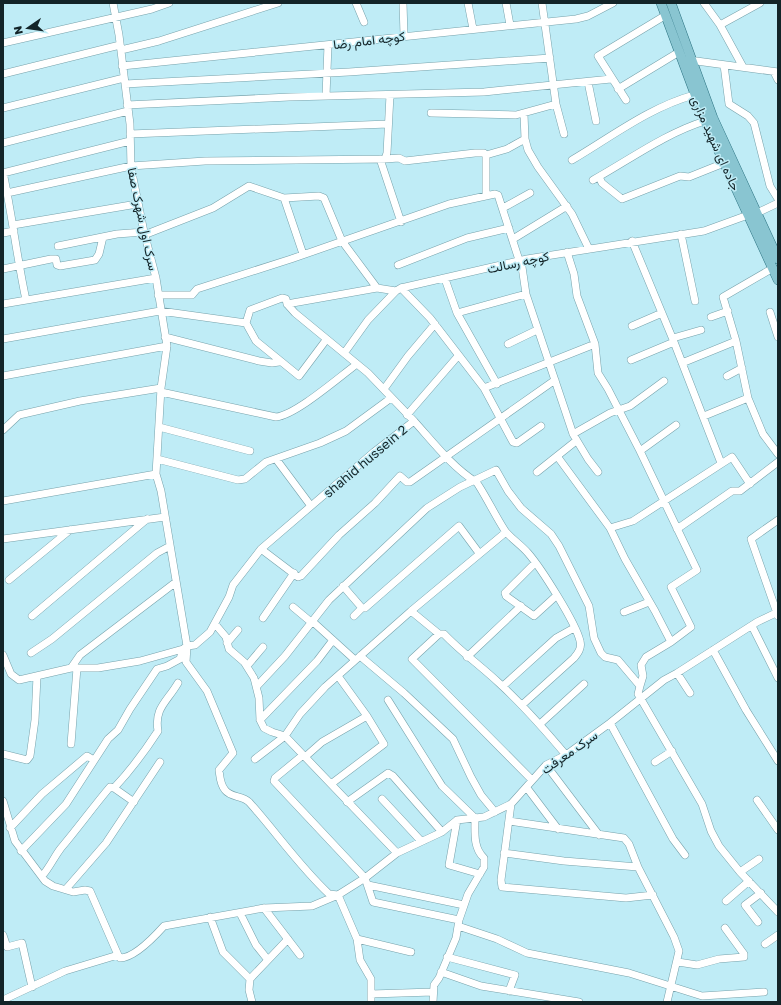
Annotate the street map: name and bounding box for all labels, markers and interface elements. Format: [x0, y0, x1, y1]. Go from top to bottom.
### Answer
north arrow [8, 8, 48, 48]
text: N [10, 25, 25, 36]
street label: کوچه امام رضا [332, 28, 406, 54]
street label: جاده ای شهید مزاری [687, 93, 744, 194]
street label: سرک اول شهرک صفا [123, 166, 162, 272]
street label: کوچه رسالت [485, 248, 551, 278]
street label: shahid hussein 2 [320, 421, 410, 501]
street label: سرک معرفت [538, 727, 601, 778]

